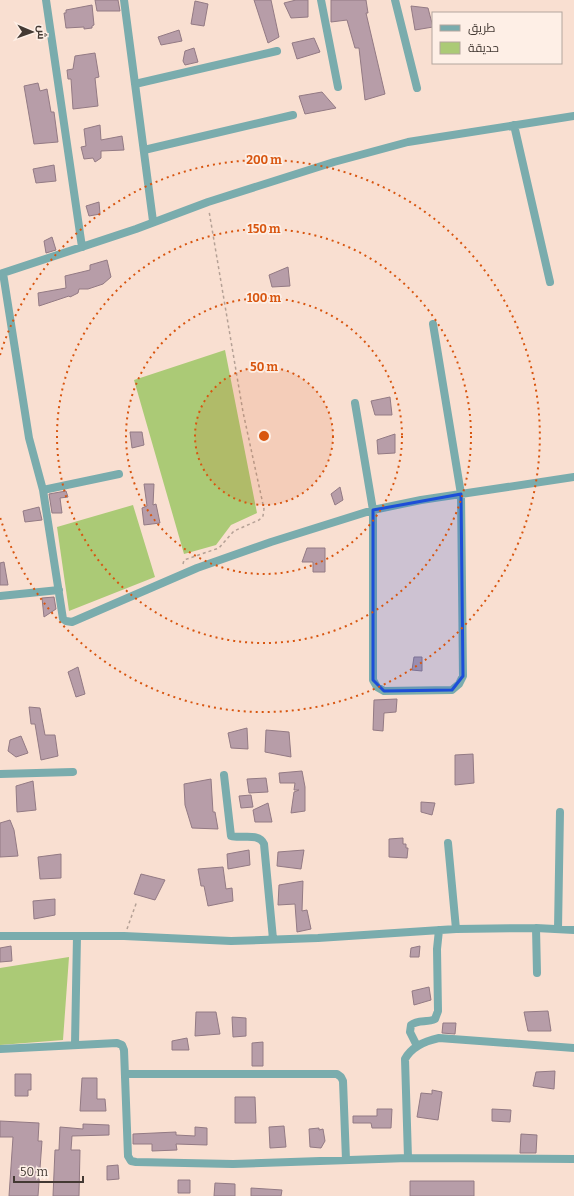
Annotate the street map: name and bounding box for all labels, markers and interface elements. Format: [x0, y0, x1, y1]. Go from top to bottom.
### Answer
north arrow [12, 12, 52, 52]
legend [432, 12, 562, 64]
text: طريق [468, 21, 496, 35]
text: ش [35, 25, 48, 40]
text: حديقة [468, 41, 499, 55]
text: 200 m [246, 153, 282, 167]
text: 150 m [248, 222, 281, 236]
text: 100 m [247, 291, 282, 305]
text: 50 m [250, 360, 278, 374]
centre of rings [257, 429, 271, 443]
scale bar [14, 1158, 83, 1184]
text: 50 m [20, 1165, 49, 1179]

